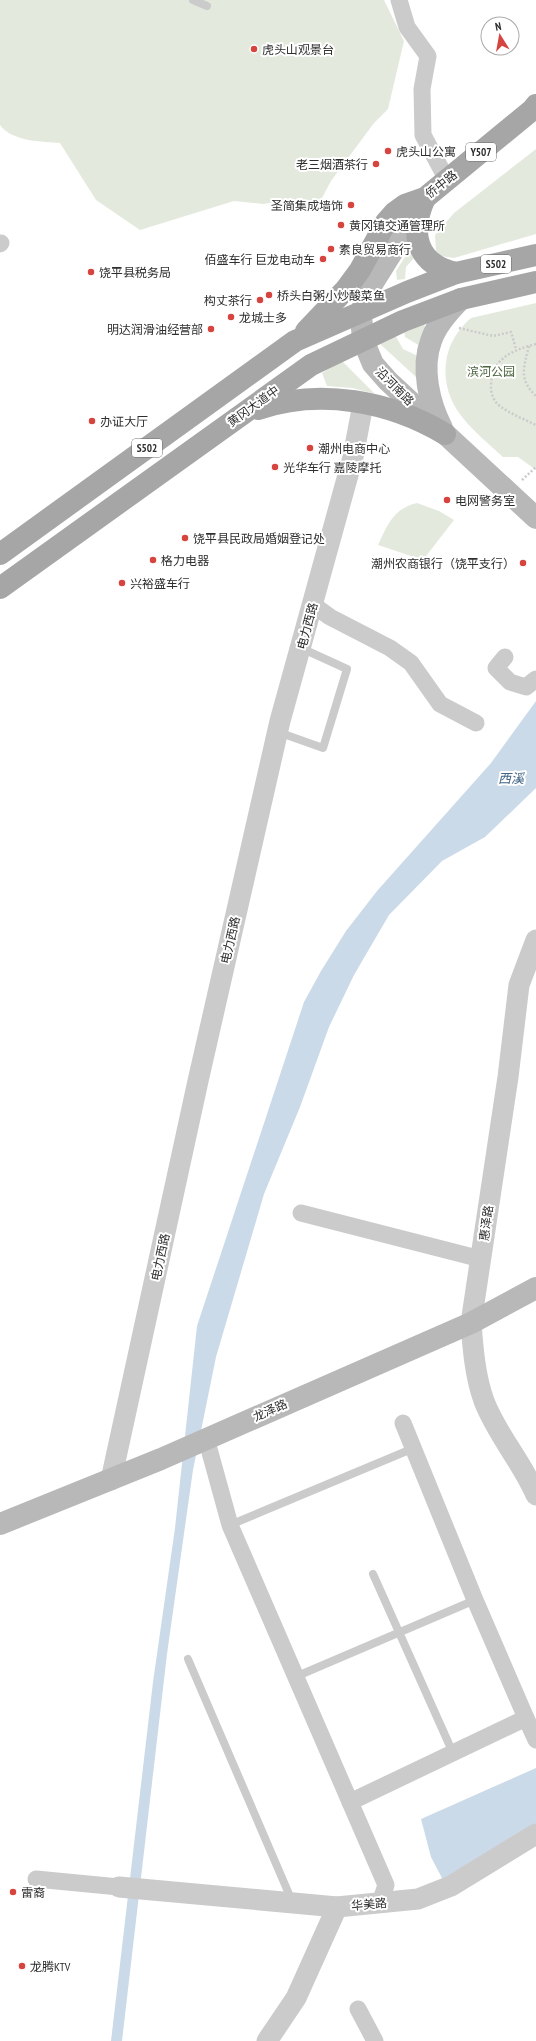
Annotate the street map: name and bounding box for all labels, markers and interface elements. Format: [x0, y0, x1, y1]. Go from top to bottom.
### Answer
north arrow [480, 16, 520, 56]
text: N [494, 19, 502, 34]
place label: 虎头山观景台 [262, 42, 334, 57]
marker: 虎头山观景台 [249, 44, 259, 54]
road number: Y507 [466, 143, 496, 161]
place label: 虎头山公寓 [396, 144, 456, 159]
marker: 虎头山公寓 [383, 146, 393, 156]
place label: 老三烟酒茶行 [296, 157, 368, 172]
marker: 老三烟酒茶行 [371, 159, 381, 169]
street label: 侨中路 [422, 167, 460, 201]
place label: 圣简集成墙饰 [271, 198, 343, 213]
marker: 圣简集成墙饰 [346, 200, 356, 210]
place label: 黄冈镇交通管理所 [349, 218, 445, 233]
marker: 黄冈镇交通管理所 [336, 220, 346, 230]
place label: 素良贸易商行 [339, 242, 411, 257]
marker: 素良贸易商行 [326, 244, 336, 254]
place label: 佰盛车行 巨龙电动车 [204, 252, 315, 267]
marker: 佰盛车行 巨龙电动车 [318, 254, 328, 264]
road number: S502 [481, 255, 511, 273]
place label: 饶平县税务局 [99, 265, 171, 280]
marker: 饶平县税务局 [86, 267, 96, 277]
place label: 桥头白粥小炒酸菜鱼 [277, 288, 385, 303]
marker: 桥头白粥小炒酸菜鱼 [264, 290, 274, 300]
place label: 构丈茶行 [204, 293, 252, 308]
marker: 构丈茶行 [255, 295, 265, 305]
place label: 龙城士多 [239, 310, 287, 325]
marker: 龙城士多 [226, 312, 236, 322]
place label: 明达润滑油经营部 [107, 322, 203, 337]
marker: 明达润滑油经营部 [206, 324, 216, 334]
street label: 沿河南路 [373, 364, 417, 408]
park label: 滨河公园 [467, 364, 515, 379]
street label: 黄冈大道中 [224, 382, 282, 430]
place label: 办证大厅 [100, 414, 148, 429]
marker: 办证大厅 [87, 416, 97, 426]
road number: S502 [132, 439, 162, 457]
place label: 潮州电商中心 [318, 441, 390, 456]
marker: 潮州电商中心 [305, 443, 315, 453]
place label: 光华车行 嘉陵摩托 [283, 460, 382, 475]
marker: 光华车行 嘉陵摩托 [270, 462, 280, 472]
place label: 电网警务室 [455, 493, 515, 508]
marker: 电网警务室 [442, 495, 452, 505]
place label: 饶平县民政局婚姻登记处 [193, 531, 325, 546]
marker: 饶平县民政局婚姻登记处 [180, 533, 190, 543]
place label: 格力电器 [161, 553, 209, 568]
marker: 格力电器 [148, 555, 158, 565]
place label: 潮州农商银行（饶平支行） [371, 556, 515, 571]
marker: 潮州农商银行（饶平支行） [518, 558, 528, 568]
place label: 兴裕盛车行 [130, 576, 190, 591]
marker: 兴裕盛车行 [117, 578, 127, 588]
street label: 电力西路 [294, 601, 320, 651]
water label: 西溪 [498, 770, 526, 787]
street label: 电力西路 [217, 915, 243, 965]
street label: 惠泽路 [476, 1204, 496, 1242]
street label: 电力西路 [148, 1232, 172, 1282]
street label: 龙泽路 [250, 1396, 290, 1424]
place label: 雷裔 [21, 1885, 45, 1900]
marker: 雷裔 [8, 1887, 18, 1897]
street label: 华美路 [350, 1895, 388, 1913]
place label: 龙腾KTV [30, 1959, 71, 1974]
marker: 龙腾KTV [17, 1961, 27, 1971]

